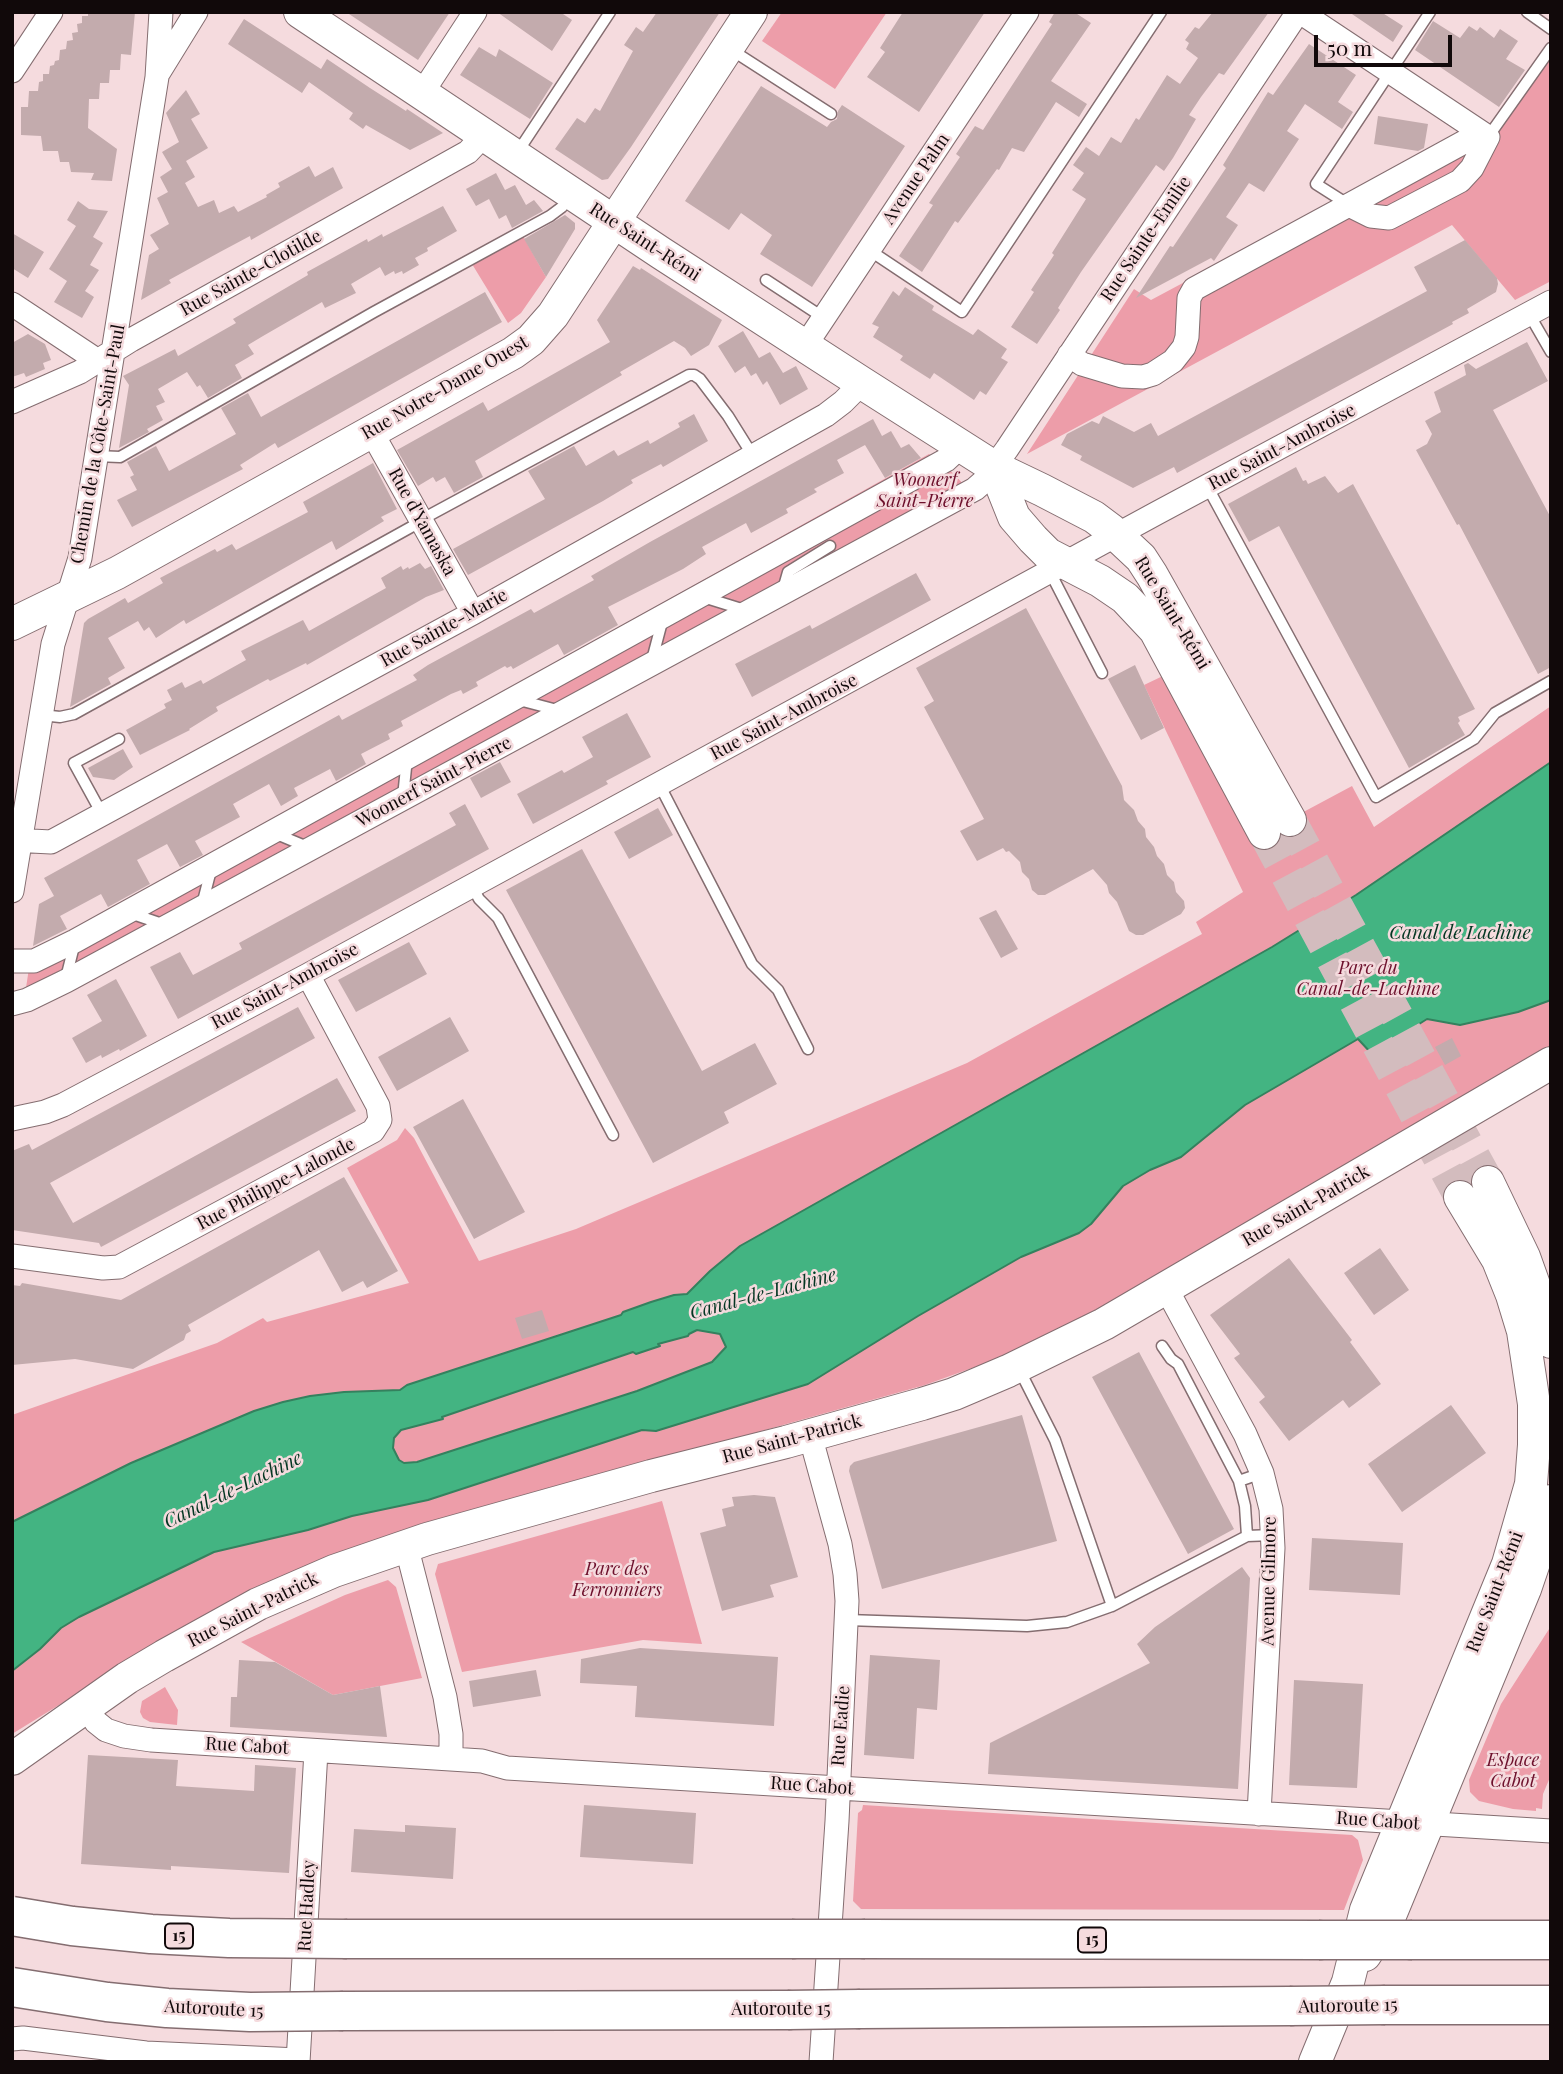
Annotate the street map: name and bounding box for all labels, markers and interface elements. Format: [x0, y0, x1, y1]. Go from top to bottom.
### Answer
scale bar [1318, 21, 1456, 65]
text: 50 m [1327, 33, 1372, 61]
street label: Avenue Palm [878, 130, 954, 228]
street label: Rue Sainte-Emilie [1096, 172, 1196, 306]
street label: Rue Saint-Rémi [586, 198, 704, 286]
street label: Rue Sainte-Clotilde [177, 225, 325, 321]
street label: Chemin de la Côte-Saint-Paul [66, 322, 130, 566]
street label: Rue Notre-Dame Ouest [358, 331, 532, 445]
street label: Rue Saint-Ambroise [1205, 399, 1359, 495]
street label: Rue d'Yamaska [384, 464, 460, 580]
park label: Woonerf Saint-Pierre [877, 469, 973, 512]
street label: Rue Saint-Rémi [1130, 553, 1214, 673]
street label: Rue Sainte-Marie [377, 584, 511, 672]
street label: Rue Saint-Ambroise [707, 669, 861, 765]
street label: Woonerf Saint-Pierre [353, 732, 515, 832]
water label: Canal de Lachine [1389, 922, 1531, 944]
street label: Rue Saint-Ambroise [208, 938, 362, 1034]
park label: Parc du Canal-de-Lachine [1297, 957, 1439, 1000]
street label: Rue Philippe-Lalonde [193, 1133, 359, 1235]
street label: Rue Saint-Patrick [1238, 1161, 1374, 1251]
water label: Canal-de-Lachine [687, 1263, 839, 1325]
street label: Rue Saint-Patrick [720, 1410, 864, 1468]
water label: Canal-de-Lachine [160, 1447, 306, 1533]
street label: Avenue Gilmore [1257, 1516, 1281, 1646]
street label: Rue Saint-Rémi [1462, 1528, 1528, 1656]
park label: Parc des Ferronniers [572, 1558, 662, 1600]
street label: Rue Saint-Patrick [184, 1568, 322, 1652]
street label: Rue Eadie [827, 1685, 855, 1767]
street label: Rue Cabot [205, 1733, 289, 1759]
park label: Espace Cabot [1487, 1749, 1539, 1792]
street label: Rue Cabot [770, 1772, 854, 1800]
street label: Rue Cabot [1336, 1807, 1420, 1835]
street label: Rue Hadley [294, 1860, 320, 1952]
road number: 15 [165, 1924, 193, 1948]
road number: 15 [1078, 1928, 1106, 1952]
street label: Autoroute 15 [1298, 1994, 1398, 2018]
street label: Autoroute 15 [164, 1996, 264, 2022]
street label: Autoroute 15 [731, 1998, 831, 2020]

